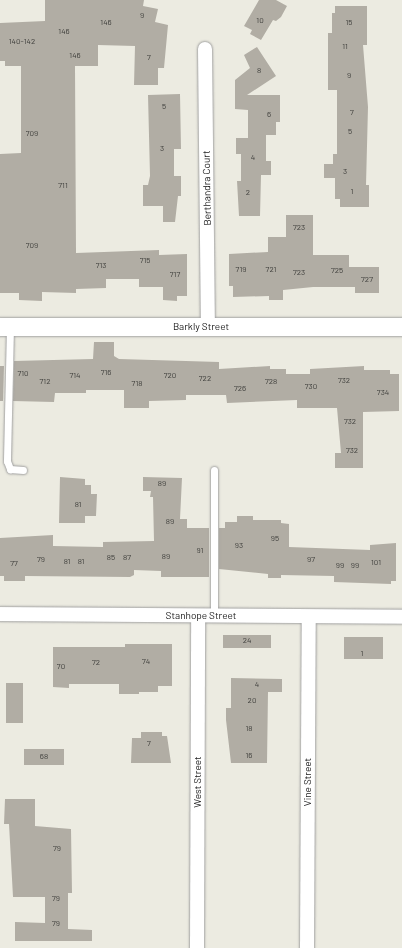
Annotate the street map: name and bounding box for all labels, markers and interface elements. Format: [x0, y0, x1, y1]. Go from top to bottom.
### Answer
house number: 9 [140, 11, 144, 21]
house number: 10 [256, 16, 264, 26]
house number: 146 [100, 18, 112, 28]
house number: 15 [346, 18, 352, 28]
house number: 146 [58, 27, 70, 37]
house number: 140-142 [9, 37, 35, 47]
house number: 11 [342, 42, 348, 52]
house number: 146 [69, 51, 81, 61]
house number: 7 [147, 53, 151, 63]
house number: 8 [257, 66, 261, 76]
house number: 9 [347, 71, 351, 81]
house number: 5 [162, 102, 166, 112]
house number: 7 [350, 108, 354, 118]
house number: 6 [267, 110, 271, 120]
house number: 5 [348, 127, 352, 137]
house number: 709 [26, 129, 38, 139]
house number: 3 [160, 144, 164, 154]
street label: Berthandra Court [200, 150, 214, 226]
house number: 4 [251, 153, 255, 163]
house number: 3 [343, 167, 347, 177]
house number: 711 [58, 181, 68, 191]
house number: 1 [351, 187, 353, 197]
house number: 2 [246, 188, 250, 198]
house number: 723 [293, 223, 305, 233]
house number: 709 [26, 241, 38, 251]
house number: 715 [140, 256, 150, 266]
house number: 713 [96, 261, 106, 271]
house number: 719 [236, 265, 246, 275]
house number: 721 [266, 265, 276, 275]
house number: 725 [331, 266, 343, 276]
house number: 723 [293, 268, 305, 278]
house number: 717 [170, 270, 180, 280]
house number: 727 [361, 275, 373, 285]
street label: Barkly Street [173, 321, 229, 333]
house number: 716 [101, 368, 111, 378]
house number: 710 [17, 369, 29, 379]
house number: 714 [69, 371, 81, 381]
house number: 720 [164, 371, 176, 381]
house number: 722 [199, 374, 211, 384]
house number: 732 [338, 376, 350, 386]
house number: 712 [40, 377, 50, 387]
house number: 728 [265, 377, 277, 387]
house number: 718 [132, 379, 142, 389]
house number: 730 [305, 382, 317, 392]
house number: 726 [234, 384, 246, 394]
house number: 734 [377, 388, 389, 398]
house number: 732 [344, 417, 356, 427]
house number: 732 [346, 446, 358, 456]
house number: 89 [158, 479, 166, 489]
house number: 81 [75, 500, 81, 510]
house number: 89 [166, 517, 174, 527]
house number: 95 [271, 534, 279, 544]
house number: 93 [235, 541, 243, 551]
house number: 91 [197, 546, 203, 556]
house number: 89 [162, 552, 170, 562]
house number: 85 [107, 553, 115, 563]
house number: 87 [123, 553, 131, 563]
house number: 79 [37, 555, 45, 565]
house number: 97 [307, 555, 315, 565]
house number: 81 [64, 557, 70, 567]
house number: 81 [78, 557, 84, 567]
house number: 101 [371, 558, 381, 568]
house number: 77 [10, 559, 18, 569]
house number: 99 [336, 561, 344, 571]
house number: 99 [351, 561, 359, 571]
street label: Stanhope Street [166, 610, 236, 622]
house number: 24 [243, 636, 251, 646]
house number: 1 [361, 649, 363, 659]
house number: 74 [142, 657, 150, 667]
house number: 72 [92, 658, 100, 668]
house number: 70 [57, 662, 65, 672]
house number: 4 [255, 680, 259, 690]
house number: 20 [248, 696, 256, 706]
house number: 18 [246, 724, 252, 734]
house number: 7 [147, 739, 151, 749]
house number: 16 [246, 751, 252, 761]
house number: 68 [40, 752, 48, 762]
street label: West Street [192, 756, 204, 808]
street label: Vine Street [302, 758, 314, 806]
house number: 79 [53, 844, 61, 854]
house number: 79 [52, 894, 60, 904]
house number: 79 [52, 919, 60, 929]

